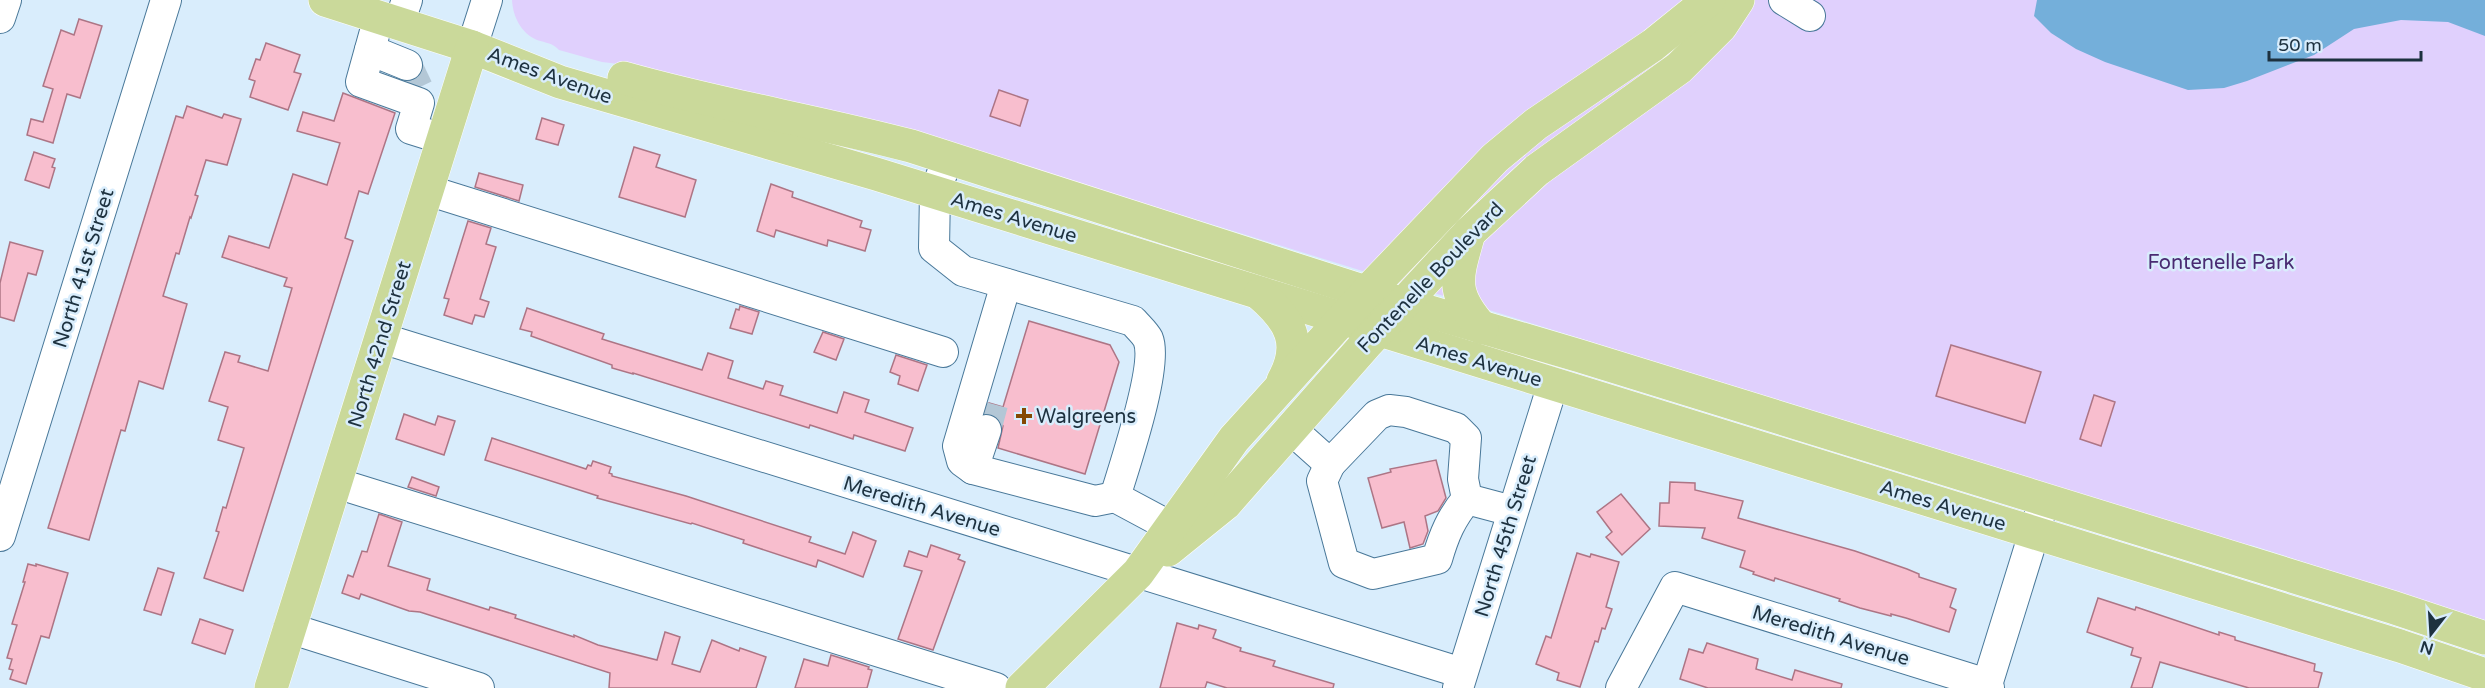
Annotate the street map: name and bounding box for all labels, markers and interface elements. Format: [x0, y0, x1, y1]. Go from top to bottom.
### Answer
scale bar [2269, 24, 2420, 62]
text: 50 m [2278, 34, 2322, 56]
street label: Ames Avenue [484, 42, 615, 110]
street label: North 41st Street [48, 185, 120, 351]
street label: Ames Avenue [948, 187, 1080, 249]
street label: Fontenelle Boulevard [1353, 197, 1509, 358]
park label: Fontenelle Park [2148, 251, 2295, 275]
street label: North 42nd Street [343, 258, 417, 430]
street label: Ames Avenue [1413, 331, 1545, 393]
place label: Walgreens [1036, 405, 1136, 429]
marker: Walgreens [1017, 409, 1031, 423]
street label: North 45th Street [1470, 452, 1542, 620]
street label: Meredith Avenue [840, 472, 1003, 542]
street label: Ames Avenue [1877, 475, 2009, 537]
street label: Meredith Avenue [1749, 601, 1912, 671]
north arrow [2401, 604, 2461, 664]
text: N [2418, 636, 2436, 659]

